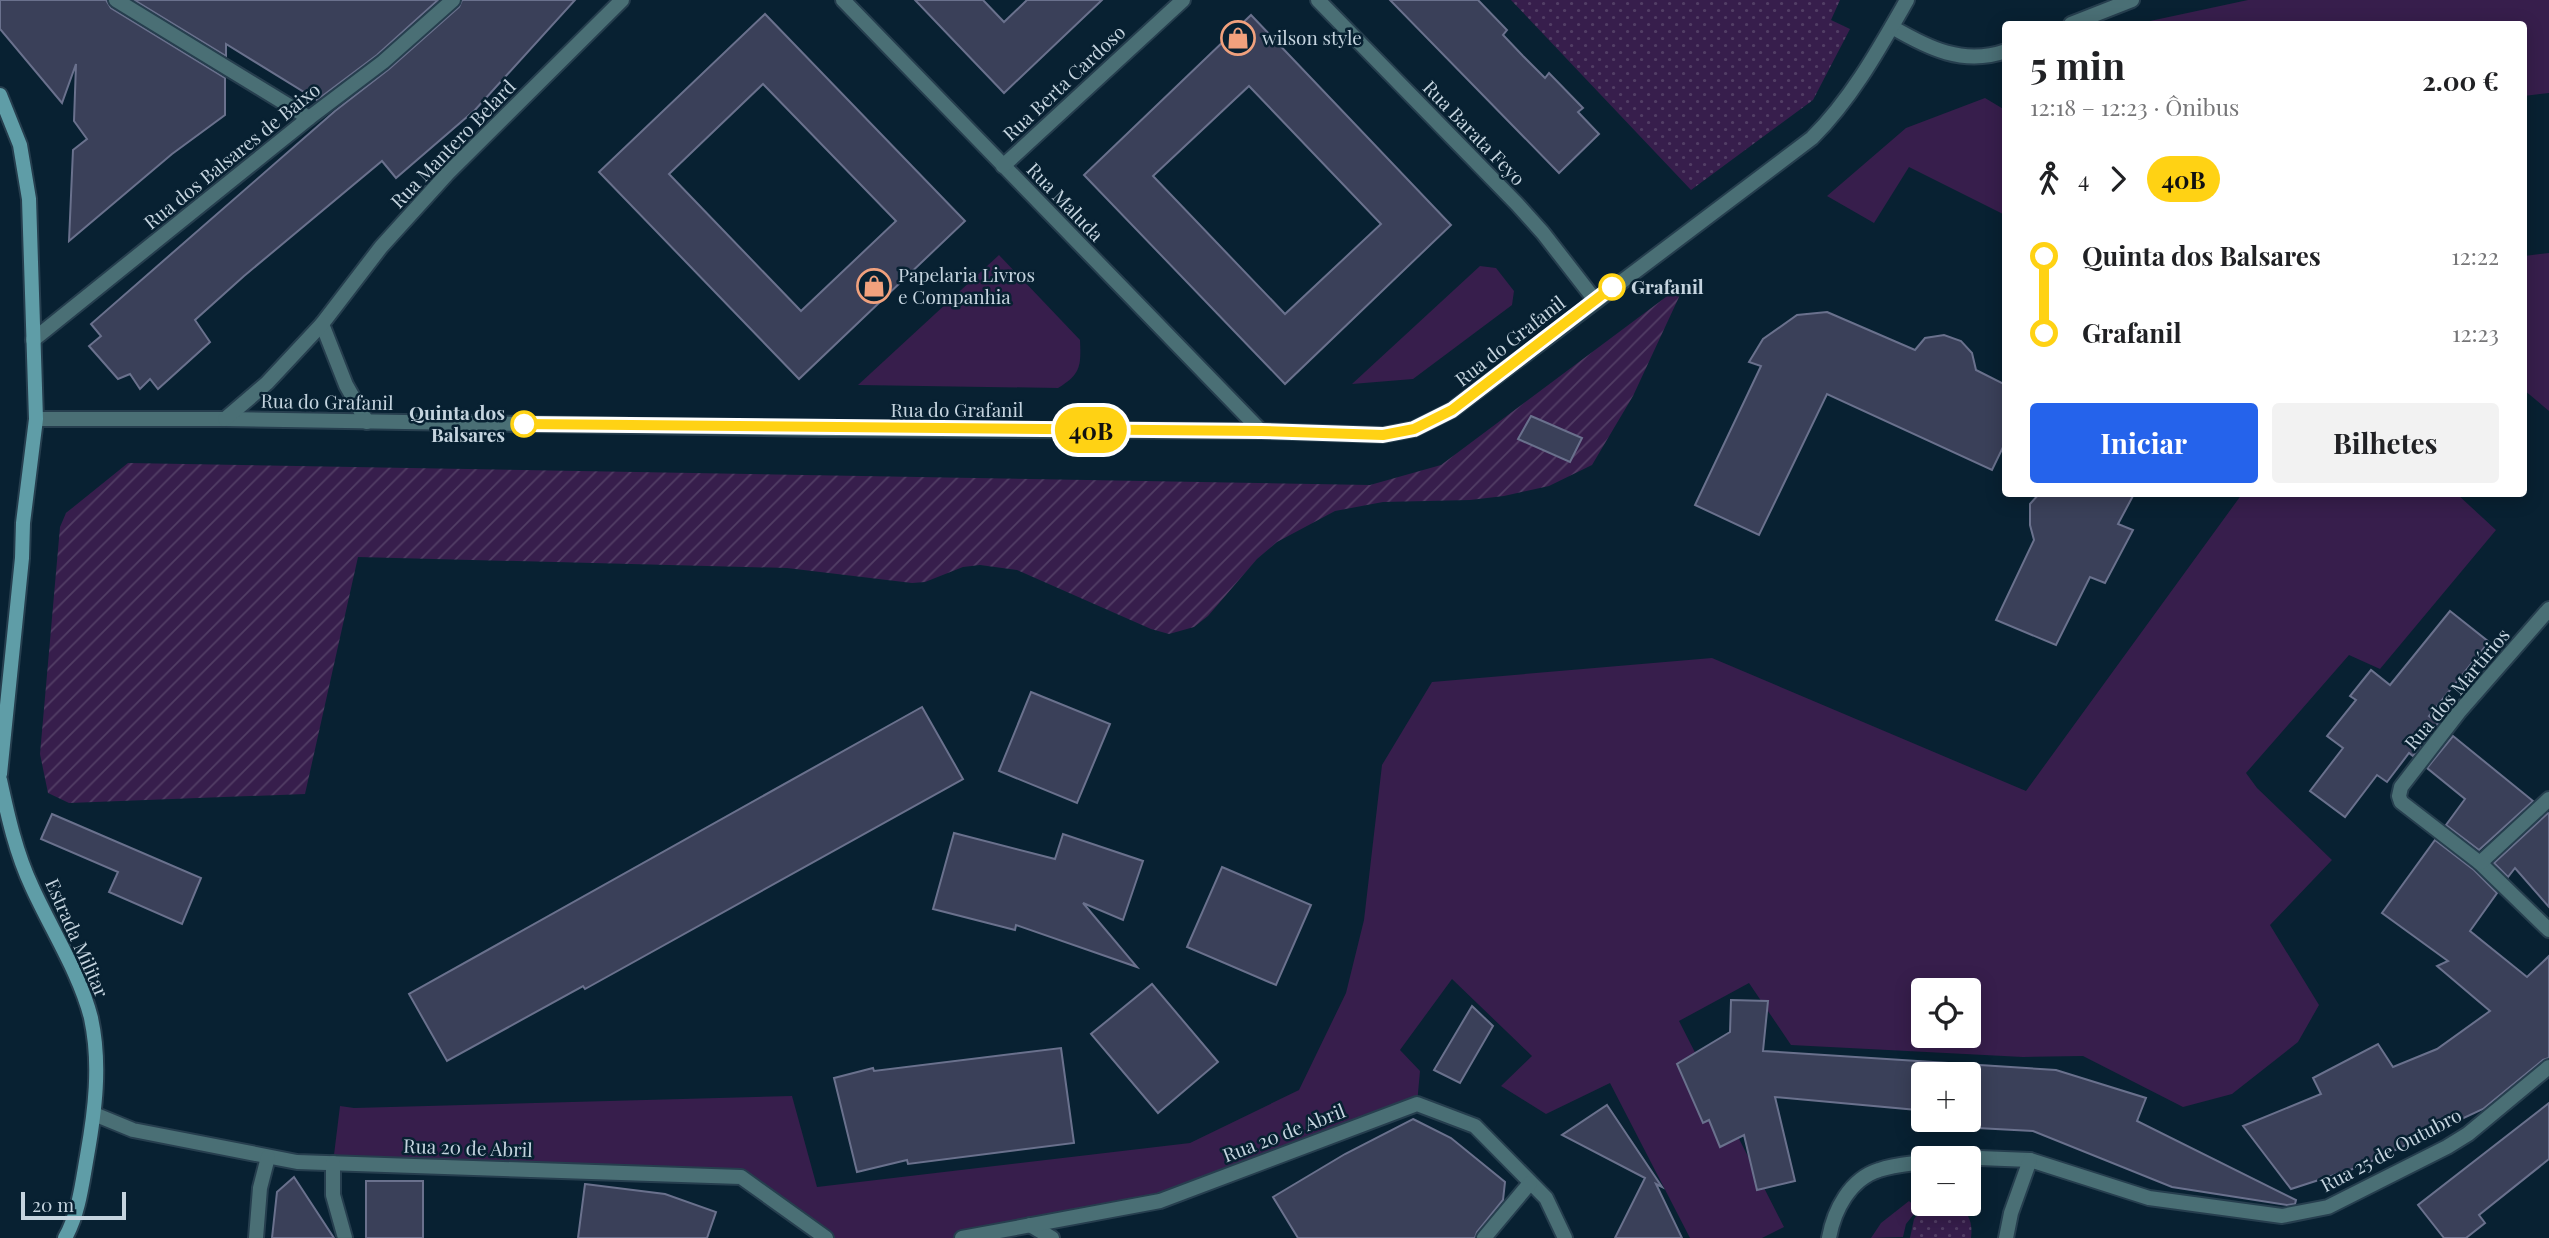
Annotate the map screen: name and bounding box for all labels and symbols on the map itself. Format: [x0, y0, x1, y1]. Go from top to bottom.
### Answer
street label: Rua Berta Cardoso [996, 19, 1130, 146]
shop icon: wilson style [1219, 19, 1257, 57]
place label: wilson style [1262, 24, 1362, 50]
street label: Rua Mantero Belard [384, 73, 521, 213]
street label: Rua Barata Feyo [1418, 74, 1532, 191]
street label: Rua dos Balsares de Baixo [138, 76, 325, 234]
street label: Rua Maluda [1022, 156, 1110, 247]
place label: Papelaria Livros e Companhia [898, 261, 1035, 309]
shop icon: Papelaria Livros e Companhia [855, 267, 893, 305]
place label: Grafanil [1631, 273, 1704, 299]
marker: Grafanil [1599, 274, 1625, 300]
street label: Rua do Grafanil [1449, 289, 1570, 391]
street label: Rua do Grafanil [260, 387, 394, 415]
street label: Rua do Grafanil [891, 396, 1024, 422]
place label: Quinta dos Balsares [409, 399, 505, 447]
line badge: 40B [1051, 407, 1131, 453]
marker: Quinta dos Balsares [511, 411, 537, 437]
street label: Rua dos Martírios [2398, 622, 2515, 755]
street label: Estrada Militar [40, 874, 116, 1002]
street label: Rua 20 de Abril [1219, 1097, 1349, 1167]
street label: Rua 25 de Outubro [2315, 1101, 2466, 1197]
street label: Rua 20 de Abril [403, 1132, 534, 1162]
scale bar [21, 1189, 126, 1221]

